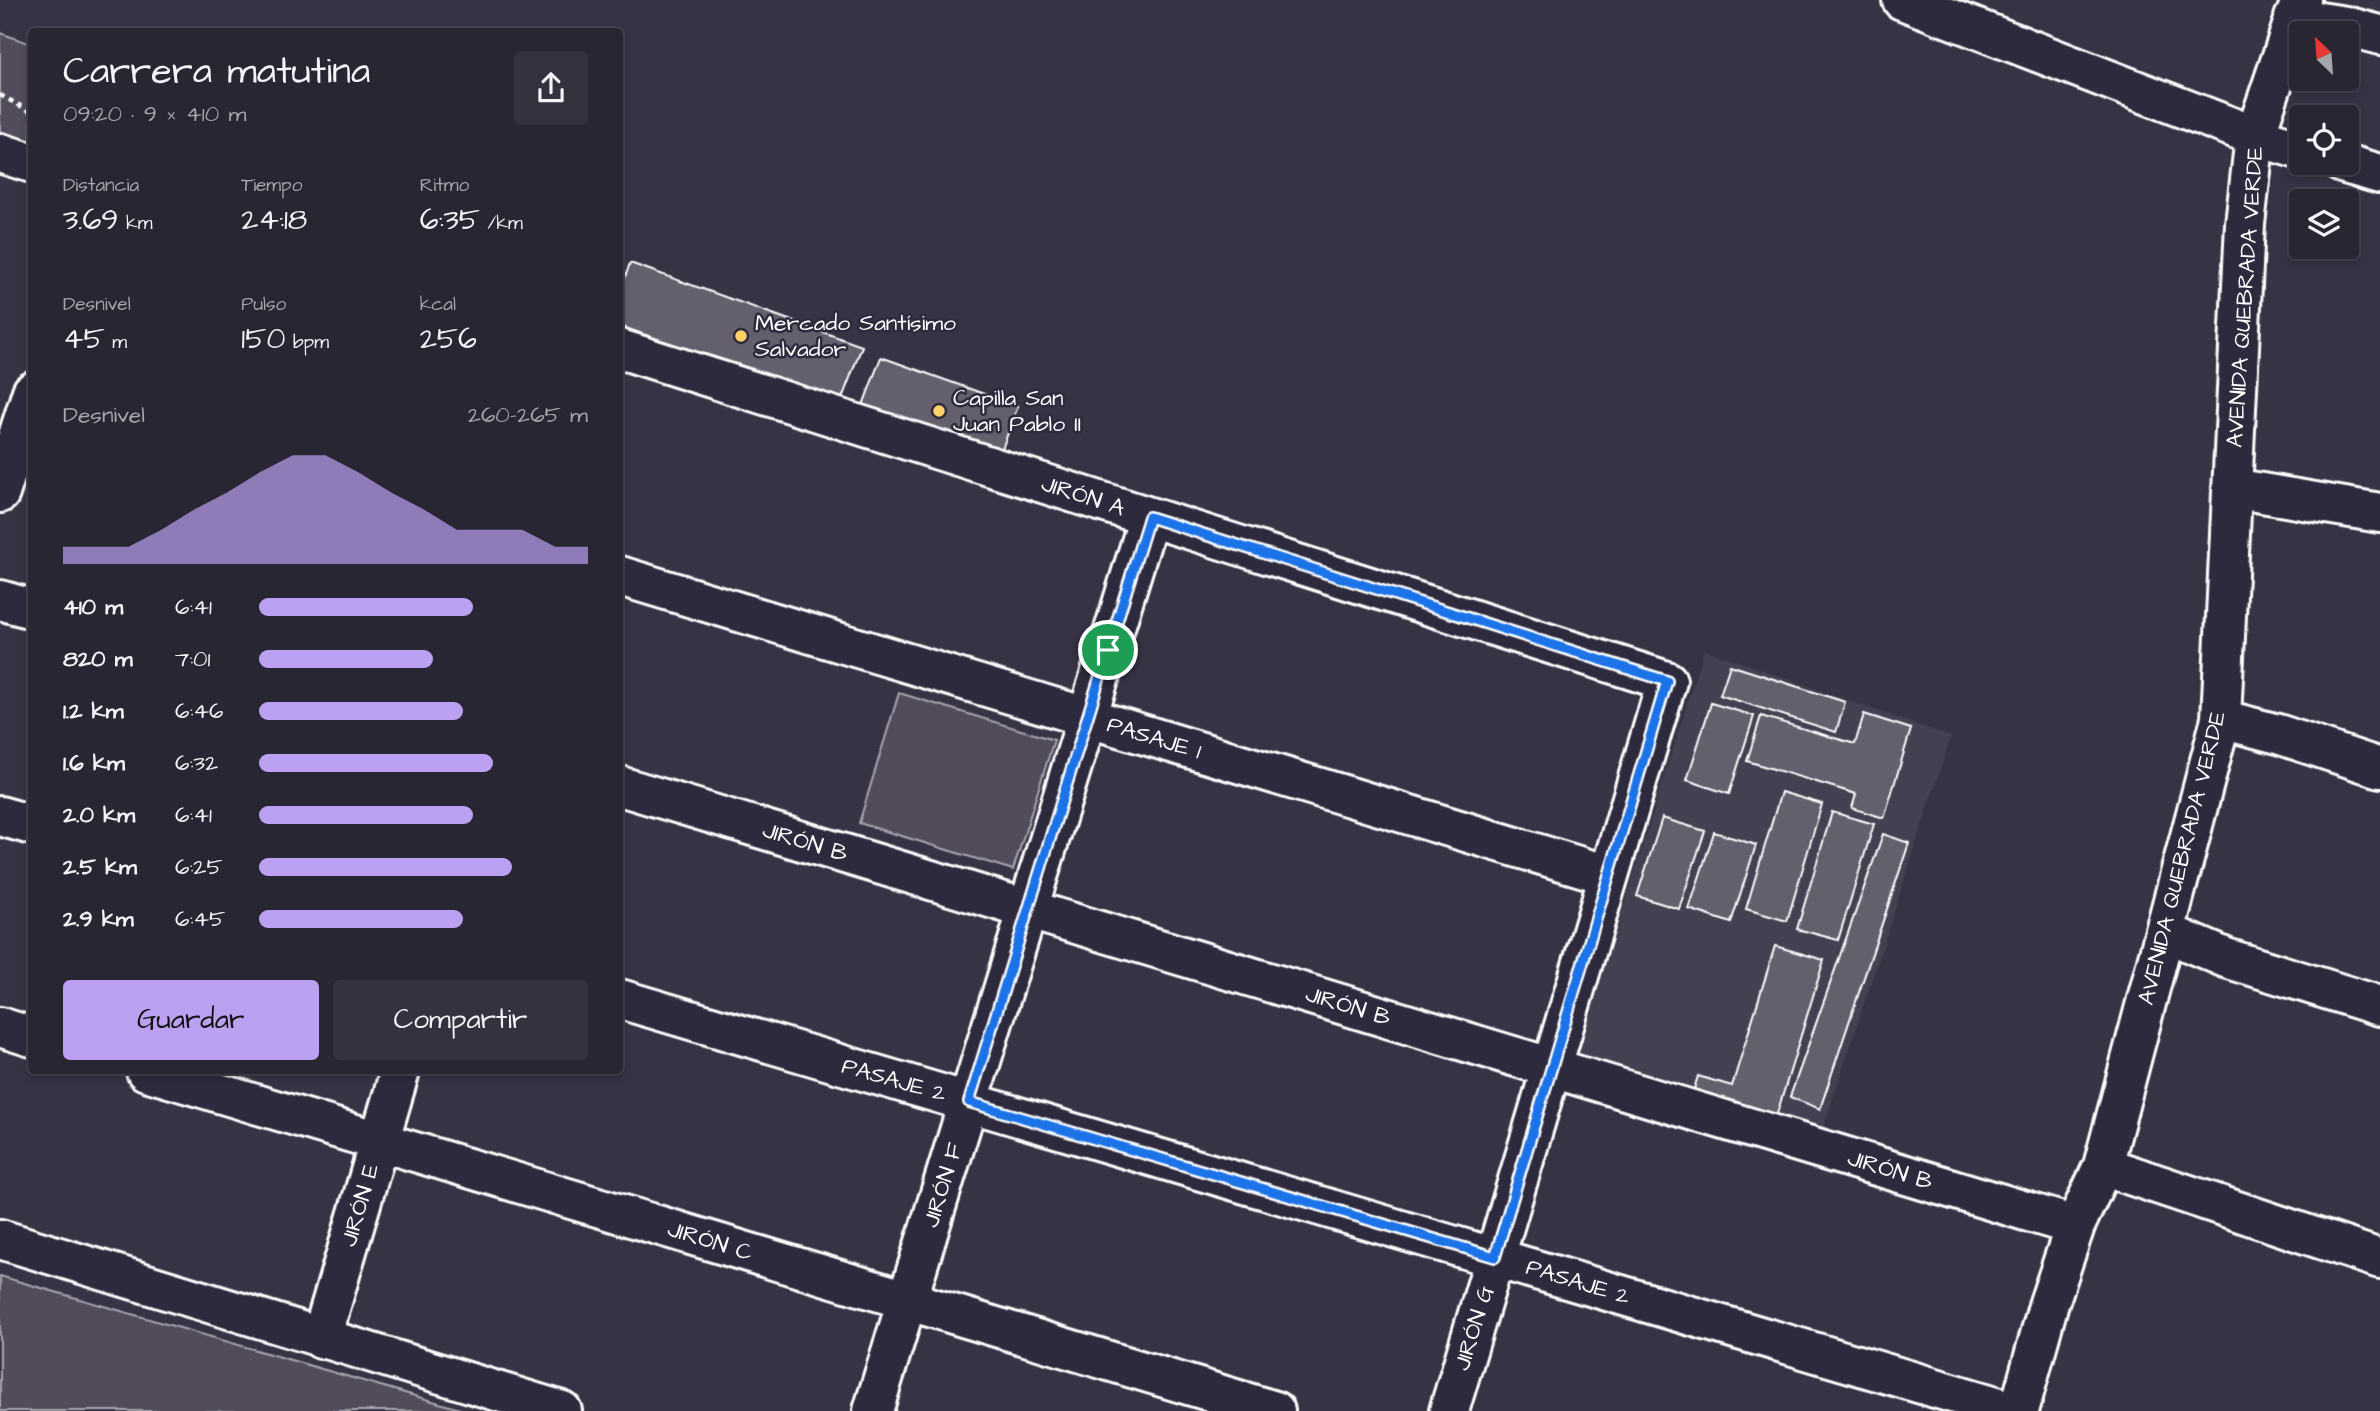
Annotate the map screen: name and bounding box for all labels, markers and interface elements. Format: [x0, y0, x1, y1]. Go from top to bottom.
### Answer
north arrow [2289, 21, 2359, 91]
map controls [2289, 21, 2359, 259]
text: Carrera matutina [63, 46, 370, 98]
button: share [514, 51, 588, 125]
text: 09:20 · 9 × 410 m [63, 98, 246, 130]
button: locate [2289, 105, 2359, 175]
street label: AVENIDA QUEBRADA VERDE [2219, 145, 2272, 449]
text: Distancia [63, 172, 139, 199]
text: Tiempo [241, 172, 302, 199]
text: Ritmo [420, 172, 469, 199]
button: layers [2289, 189, 2359, 259]
text: 3.69 [63, 199, 118, 241]
text: 24:18 [241, 199, 307, 241]
text: 6:35 [420, 199, 480, 241]
text: km [118, 210, 152, 237]
text: /km [480, 210, 523, 237]
text: Desnivel [63, 291, 131, 318]
text: Pulso [241, 291, 286, 318]
text: kcal [420, 291, 456, 318]
place label: Mercado Santísimo Salvador [755, 307, 956, 365]
text: 45 [63, 318, 105, 360]
text: 150 [241, 318, 285, 360]
text: 256 [420, 318, 477, 360]
marker: Mercado Santísimo Salvador [733, 328, 749, 344]
text: m [105, 329, 127, 356]
text: bpm [285, 329, 329, 356]
place label: Capilla San Juan Pablo II [953, 382, 1081, 440]
text: Desnivel [63, 399, 145, 431]
text: 260–265 m [468, 399, 588, 431]
marker: Capilla San Juan Pablo II [931, 403, 947, 419]
street label: JIRÓN A [1037, 468, 1129, 525]
text: 410 m [63, 591, 123, 623]
text: 6:41 [175, 591, 212, 623]
pin [1078, 620, 1138, 680]
icon: arrive [1089, 631, 1127, 669]
text: 820 m [63, 643, 133, 675]
text: 7:01 [175, 643, 210, 675]
text: 1.2 km [63, 695, 124, 727]
text: 6:46 [175, 695, 223, 727]
street label: AVENIDA QUEBRADA VERDE [2130, 707, 2234, 1008]
street label: PASAJE 1 [1103, 709, 1205, 767]
text: 1.6 km [63, 747, 125, 779]
text: 6:32 [175, 747, 218, 779]
text: 2.0 km [63, 799, 135, 831]
text: 6:41 [175, 799, 212, 831]
street label: JIRÓN B [759, 814, 851, 870]
text: 2.5 km [63, 851, 137, 883]
text: 6:25 [175, 851, 223, 883]
text: 2.9 km [63, 903, 134, 935]
text: 6:45 [175, 903, 225, 935]
street label: JIRÓN B [1302, 978, 1394, 1034]
button: Guardar [63, 980, 319, 1060]
button: Compartir [333, 980, 588, 1060]
street label: PASAJE 2 [838, 1050, 950, 1110]
street label: JIRÓN F [915, 1139, 971, 1231]
street label: JIRÓN B [1844, 1142, 1936, 1198]
street label: JIRÓN E [333, 1160, 387, 1250]
street label: JIRÓN C [664, 1213, 756, 1269]
street label: PASAJE 2 [1522, 1251, 1634, 1313]
street label: JIRÓN G [1446, 1282, 1502, 1374]

